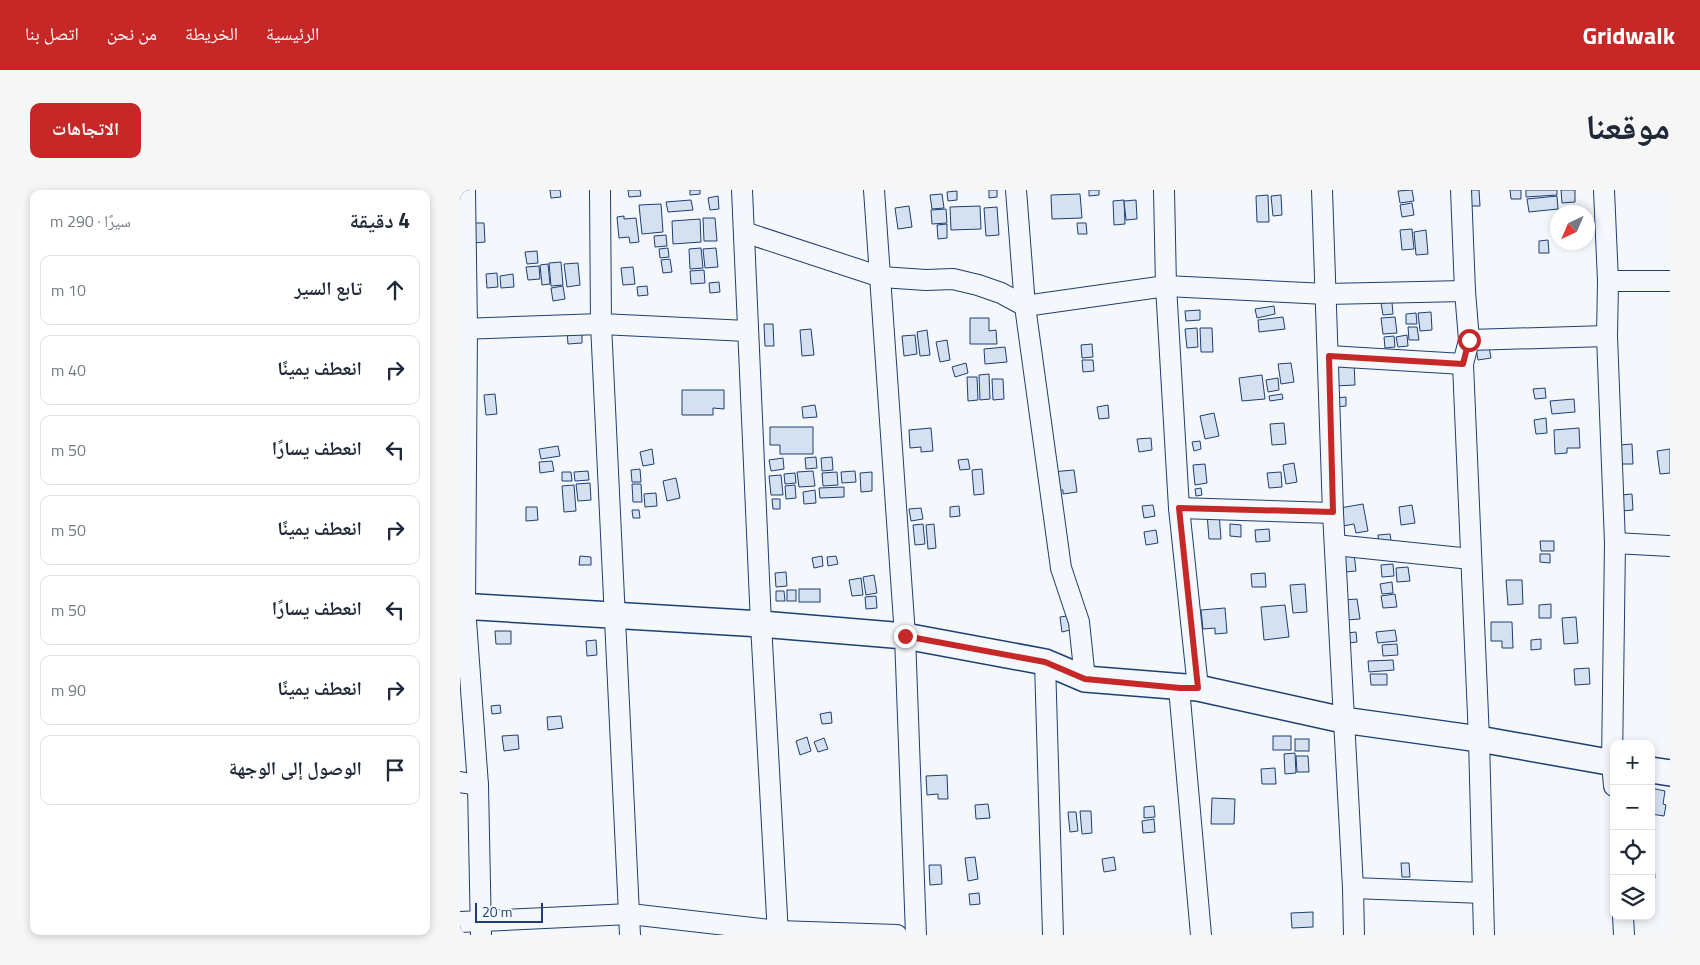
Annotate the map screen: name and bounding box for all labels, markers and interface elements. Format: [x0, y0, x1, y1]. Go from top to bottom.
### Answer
text: Gridwalk [1582, 17, 1675, 53]
text: اتصل بنا [25, 20, 79, 47]
text: من نحن [107, 20, 157, 47]
text: الخريطة [185, 20, 238, 47]
text: الرئيسية [266, 20, 319, 47]
text: موقعنا [1585, 99, 1670, 153]
button: الاتجاهات [30, 103, 141, 158]
text: 4 دقيقة [350, 204, 410, 236]
north arrow [1550, 205, 1595, 250]
text: سيرًا · 290 m [50, 209, 131, 233]
text: تابع السير [294, 273, 362, 302]
icon: ahead [381, 276, 409, 304]
text: 10 m [51, 278, 86, 302]
route start [1458, 329, 1481, 352]
text: انعطف يمينًا [277, 353, 362, 382]
icon: right [381, 356, 409, 384]
text: 40 m [51, 358, 86, 382]
text: انعطف يسارًا [272, 433, 362, 462]
icon: left [381, 436, 409, 464]
text: 50 m [51, 438, 86, 462]
text: انعطف يمينًا [277, 513, 362, 542]
icon: right [381, 516, 409, 544]
text: 50 m [51, 518, 86, 542]
text: انعطف يسارًا [272, 593, 362, 622]
icon: left [381, 596, 409, 624]
text: 50 m [51, 598, 86, 622]
route end [894, 625, 917, 648]
text: انعطف يمينًا [277, 673, 362, 702]
icon: right [381, 676, 409, 704]
text: 90 m [51, 678, 86, 702]
map controls [1610, 740, 1655, 920]
button: + [1610, 740, 1655, 785]
text: الوصول إلى الوجهة [229, 753, 362, 782]
icon: arrive [381, 756, 409, 784]
button: − [1610, 785, 1655, 830]
button: locate [1610, 830, 1655, 875]
button: layers [1610, 875, 1655, 920]
scale bar [475, 900, 542, 923]
text: 20 m [482, 901, 512, 922]

